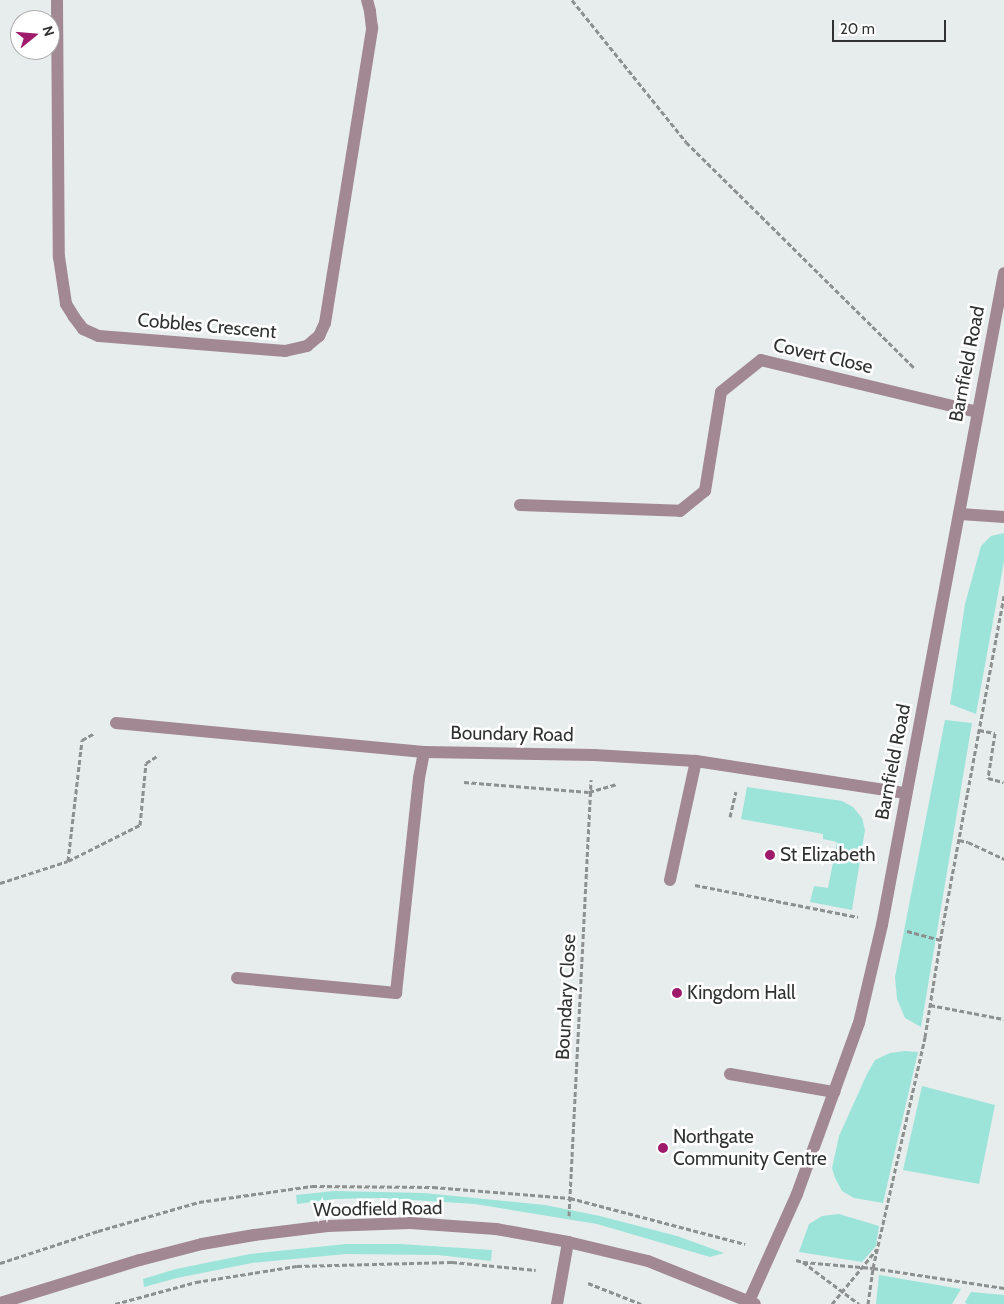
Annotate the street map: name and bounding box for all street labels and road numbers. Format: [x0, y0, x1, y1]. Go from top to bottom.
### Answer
street label: Barnfield Road [945, 304, 989, 424]
street label: Cobbles Crescent [137, 309, 277, 343]
street label: Covert Close [771, 333, 875, 379]
street label: Barnfield Road [871, 702, 915, 822]
street label: Boundary Road [450, 722, 574, 746]
street label: Boundary Close [551, 933, 581, 1061]
street label: Woodfield Road [313, 1196, 443, 1222]

